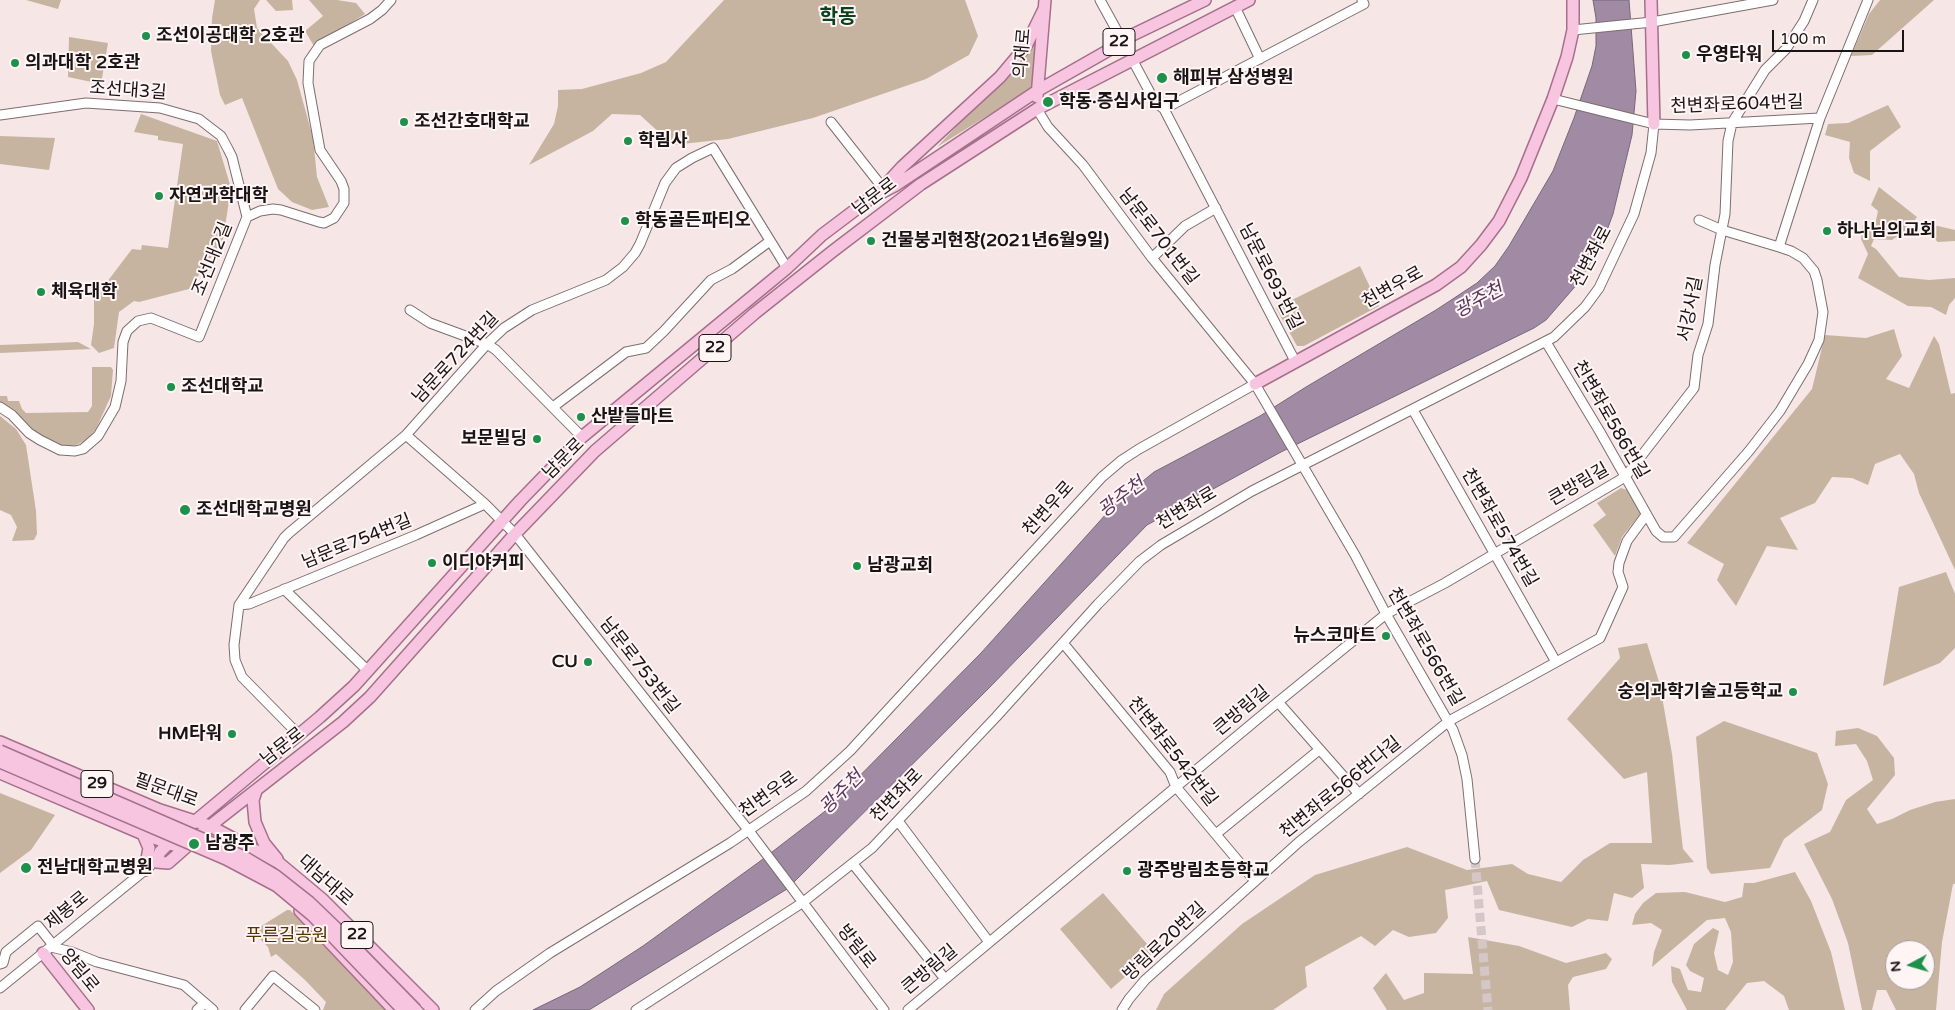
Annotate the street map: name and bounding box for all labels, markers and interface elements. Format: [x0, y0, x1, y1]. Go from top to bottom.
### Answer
district label: 학동 [820, 6, 856, 30]
scale bar [1775, 20, 1908, 52]
place label: 조선이공대학 2호관 [156, 25, 304, 47]
street label: 의재로 [1010, 27, 1036, 79]
road number: 22 [1103, 28, 1135, 56]
marker: 조선이공대학 2호관 [140, 30, 152, 42]
text: 100 m [1780, 30, 1826, 48]
place label: 우영타워 [1696, 44, 1762, 66]
marker: 우영타워 [1680, 49, 1692, 61]
place label: 의과대학 2호관 [25, 52, 140, 74]
marker: 의과대학 2호관 [9, 57, 21, 69]
place label: 해피뷰 삼성병원 [1173, 67, 1294, 89]
marker: 해피뷰 삼성병원 [1155, 71, 1169, 85]
street label: 조선대3길 [89, 78, 167, 104]
place label: 학동·증심사입구 [1059, 91, 1180, 113]
street label: 천변좌로604번길 [1670, 92, 1804, 118]
marker: 학동·증심사입구 [1041, 95, 1055, 109]
place label: 조선간호대학교 [414, 111, 530, 133]
marker: 조선간호대학교 [398, 116, 410, 128]
place label: 학림사 [638, 130, 688, 152]
marker: 학림사 [622, 135, 634, 147]
street label: 남문로 [849, 173, 901, 221]
street label: 남문로701번길 [1114, 184, 1202, 290]
place label: 자연과학대학 [169, 185, 268, 207]
marker: 자연과학대학 [153, 190, 165, 202]
place label: 학동골든파티오 [635, 210, 751, 232]
marker: 학동골든파티오 [619, 215, 631, 227]
street label: 조선대2길 [188, 219, 238, 299]
street label: 남문로693번길 [1234, 220, 1306, 334]
place label: 하나님의교회 [1837, 220, 1936, 242]
street label: 천변좌로 [1567, 223, 1617, 291]
marker: 하나님의교회 [1821, 225, 1833, 237]
place label: 건물붕괴현장(2021년6월9일) [881, 230, 1109, 252]
marker: 건물붕괴현장(2021년6월9일) [865, 235, 877, 247]
street label: 천변우로 [1359, 262, 1427, 314]
street label: 서강사길 [1674, 274, 1708, 344]
water label: 광주천 [1450, 279, 1508, 323]
place label: 체육대학 [51, 281, 117, 303]
marker: 체육대학 [35, 286, 47, 298]
street label: 남문로724번길 [408, 308, 504, 408]
road number: 22 [699, 334, 731, 362]
street label: 천변좌로586번길 [1567, 357, 1653, 483]
place label: 조선대학교 [181, 376, 264, 398]
marker: 조선대학교 [165, 381, 177, 393]
place label: 산밭들마트 [591, 406, 674, 428]
marker: 산밭들마트 [575, 411, 587, 423]
place label: 보문빌딩 [461, 428, 527, 450]
marker: 보문빌딩 [531, 433, 543, 445]
street label: 남문로 [539, 434, 589, 484]
street label: 큰방림길 [1545, 459, 1613, 511]
street label: 천변좌로574번길 [1456, 465, 1542, 591]
water label: 광주천 [1094, 473, 1150, 523]
street label: 천변우로 [1019, 477, 1079, 541]
street label: 천변좌로 [1153, 483, 1221, 535]
place label: 조선대학교병원 [196, 499, 312, 521]
marker: 조선대학교병원 [178, 503, 192, 517]
street label: 남문로754번길 [299, 510, 415, 574]
place label: 이디야커피 [442, 552, 525, 574]
place label: 남광교회 [867, 555, 933, 577]
marker: 이디야커피 [426, 557, 438, 569]
marker: 남광교회 [851, 560, 863, 572]
street label: 천변좌로566번길 [1382, 584, 1468, 710]
street label: 남문로753번길 [595, 613, 683, 719]
place label: 뉴스코마트 [1293, 625, 1376, 647]
marker: 뉴스코마트 [1380, 630, 1392, 642]
place label: CU [552, 651, 578, 673]
marker: CU [582, 656, 594, 668]
street label: 큰방림길 [1210, 681, 1274, 741]
place label: 숭의과학기술고등학교 [1617, 681, 1783, 703]
marker: 숭의과학기술고등학교 [1787, 686, 1799, 698]
street label: 천변좌로542번길 [1122, 693, 1222, 811]
place label: HM타워 [158, 723, 222, 745]
street label: 남문로 [257, 723, 309, 771]
marker: HM타워 [226, 728, 238, 740]
street label: 천변좌로566번다길 [1276, 732, 1406, 844]
street label: 천변좌로 [866, 765, 928, 827]
water label: 광주천 [815, 766, 869, 820]
street label: 천변우로 [736, 767, 802, 823]
street label: 필문대로 [131, 770, 201, 812]
road number: 29 [81, 771, 113, 798]
place label: 남광주 [205, 833, 255, 855]
marker: 남광주 [187, 837, 201, 851]
street label: 대남대로 [293, 851, 357, 911]
place label: 전남대학교병원 [37, 857, 153, 879]
place label: 광주방림초등학교 [1137, 860, 1269, 882]
marker: 전남대학교병원 [19, 861, 33, 875]
marker: 광주방림초등학교 [1121, 865, 1133, 877]
street label: 제봉로 [41, 887, 93, 935]
street label: 방림로20번길 [1119, 898, 1211, 986]
street label: 방림로 [832, 921, 880, 973]
road number: 22 [341, 922, 373, 948]
park label: 푸른길공원 [246, 925, 328, 947]
street label: 큰방림길 [898, 940, 962, 1000]
north arrow [1885, 940, 1935, 990]
street label: 양림로 [55, 945, 103, 997]
text: N [1887, 960, 1905, 973]

